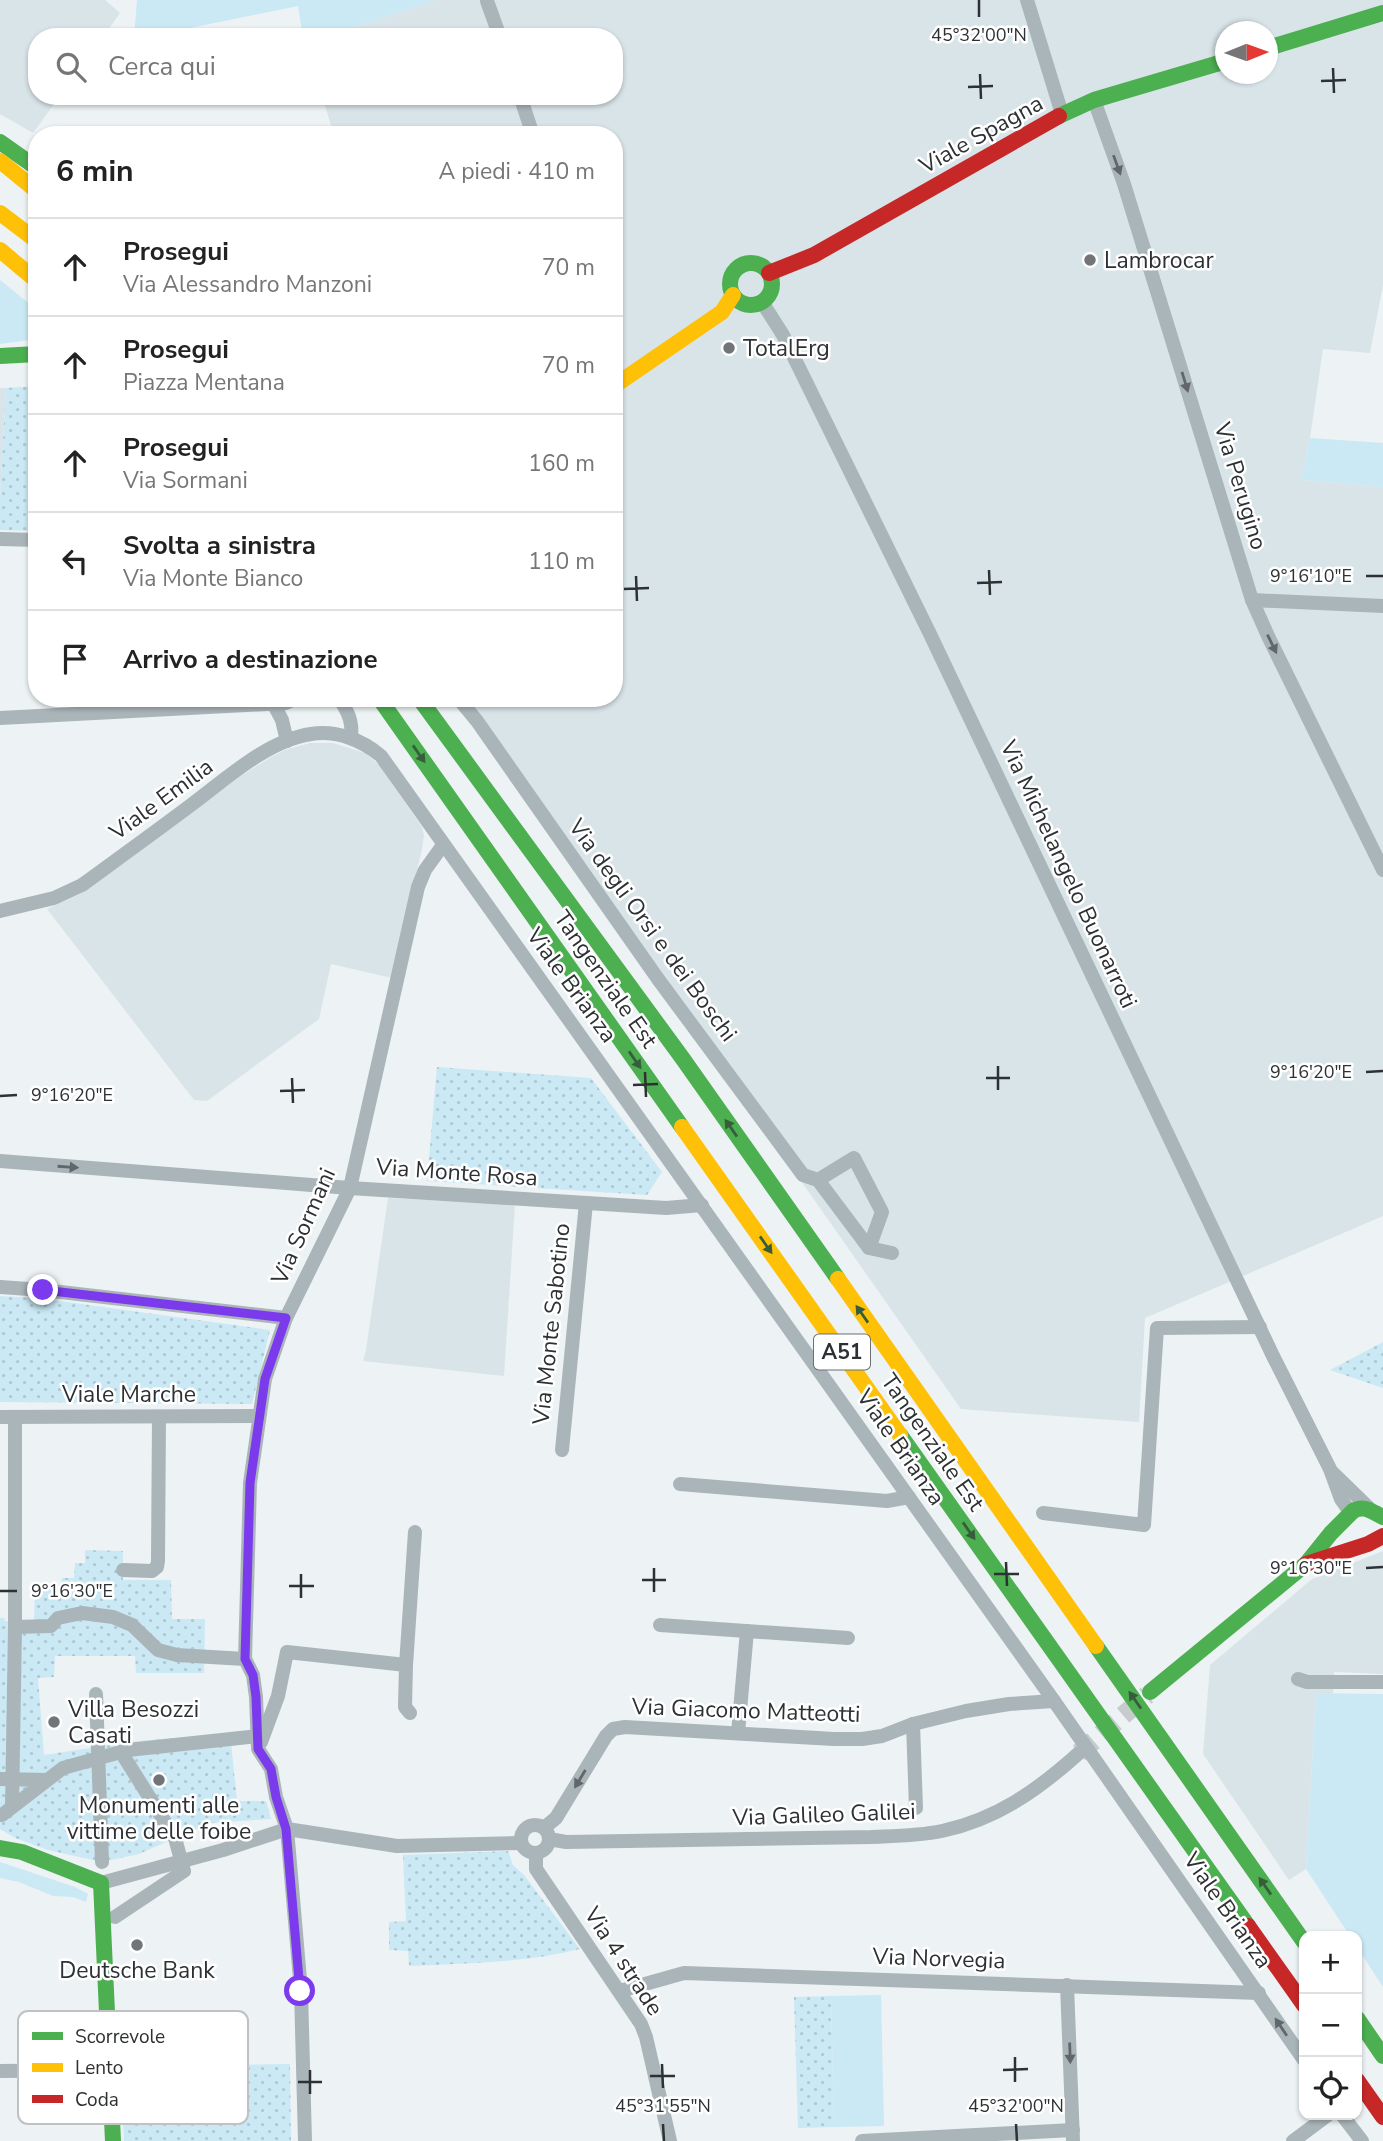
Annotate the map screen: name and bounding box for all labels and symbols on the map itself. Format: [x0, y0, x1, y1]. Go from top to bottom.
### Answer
north arrow [1215, 21, 1278, 84]
text: 45°32'00"N [931, 23, 1027, 47]
street label: Viale Spagna [913, 88, 1049, 182]
one-way arrow [1112, 154, 1123, 175]
place label: Lambrocar [1104, 245, 1214, 276]
marker: Lambrocar [1082, 252, 1098, 268]
place label: TotalErg [743, 333, 830, 364]
marker: TotalErg [721, 340, 737, 356]
one-way arrow [1180, 371, 1190, 392]
street label: Via Perugino [1206, 418, 1275, 553]
text: 9°16'10"E [1270, 564, 1352, 588]
one-way arrow [1266, 634, 1277, 654]
street label: Via Michelangelo Buonarroti [992, 734, 1144, 1013]
one-way arrow [412, 745, 426, 763]
street label: Viale Emilia [102, 751, 219, 848]
street label: Via degli Orsi e dei Boschi [561, 812, 744, 1048]
street label: Tangenziale Est [547, 904, 665, 1055]
street label: Viale Brianza [519, 921, 624, 1049]
one-way arrow [628, 1051, 642, 1069]
text: 9°16'20"E [1270, 1060, 1352, 1084]
text: 9°16'20"E [31, 1083, 113, 1107]
one-way arrow [724, 1119, 738, 1137]
street label: Via Monte Rosa [374, 1151, 539, 1194]
one-way arrow [57, 1161, 79, 1172]
street label: Via Sormani [264, 1163, 343, 1290]
street label: Via Monte Sabotino [525, 1222, 577, 1427]
one-way arrow [759, 1236, 773, 1254]
route end [27, 1274, 58, 1305]
one-way arrow [855, 1305, 869, 1323]
road number: A51 [814, 1334, 870, 1370]
street label: Tangenziale Est [874, 1367, 992, 1518]
street label: Viale Marche [61, 1379, 196, 1410]
street label: Viale Brianza [849, 1382, 952, 1512]
one-way arrow [962, 1522, 976, 1540]
text: 9°16'30"E [1270, 1556, 1352, 1580]
text: 9°16'30"E [31, 1579, 113, 1603]
street label: Via Giacomo Matteotti [630, 1691, 861, 1730]
one-way arrow [1128, 1691, 1142, 1709]
place label: Villa Besozzi Casati [67, 1694, 199, 1751]
marker: Villa Besozzi Casati [46, 1714, 62, 1730]
one-way arrow [573, 1770, 586, 1789]
marker: Monumenti alle vittime delle foibe [151, 1772, 167, 1788]
place label: Monumenti alle vittime delle foibe [67, 1790, 251, 1847]
street label: Via Galileo Galilei [731, 1796, 916, 1833]
street label: Viale Brianza [1176, 1845, 1279, 1975]
one-way arrow [1258, 1877, 1272, 1895]
street label: Via 4 strade [576, 1900, 670, 2022]
marker: Deutsche Bank [129, 1937, 145, 1953]
street label: Via Norvegia [871, 1941, 1006, 1976]
place label: Deutsche Bank [59, 1955, 215, 1986]
route start [284, 1975, 315, 2006]
legend [18, 2011, 248, 2124]
one-way arrow [1275, 2017, 1288, 2037]
text: Scorrevole [75, 2024, 165, 2050]
one-way arrow [1064, 2043, 1075, 2065]
text: Lento [75, 2055, 123, 2081]
text: Coda [75, 2087, 119, 2113]
text: 45°31'55"N [615, 2094, 711, 2118]
text: 45°32'00"N [968, 2094, 1064, 2118]

